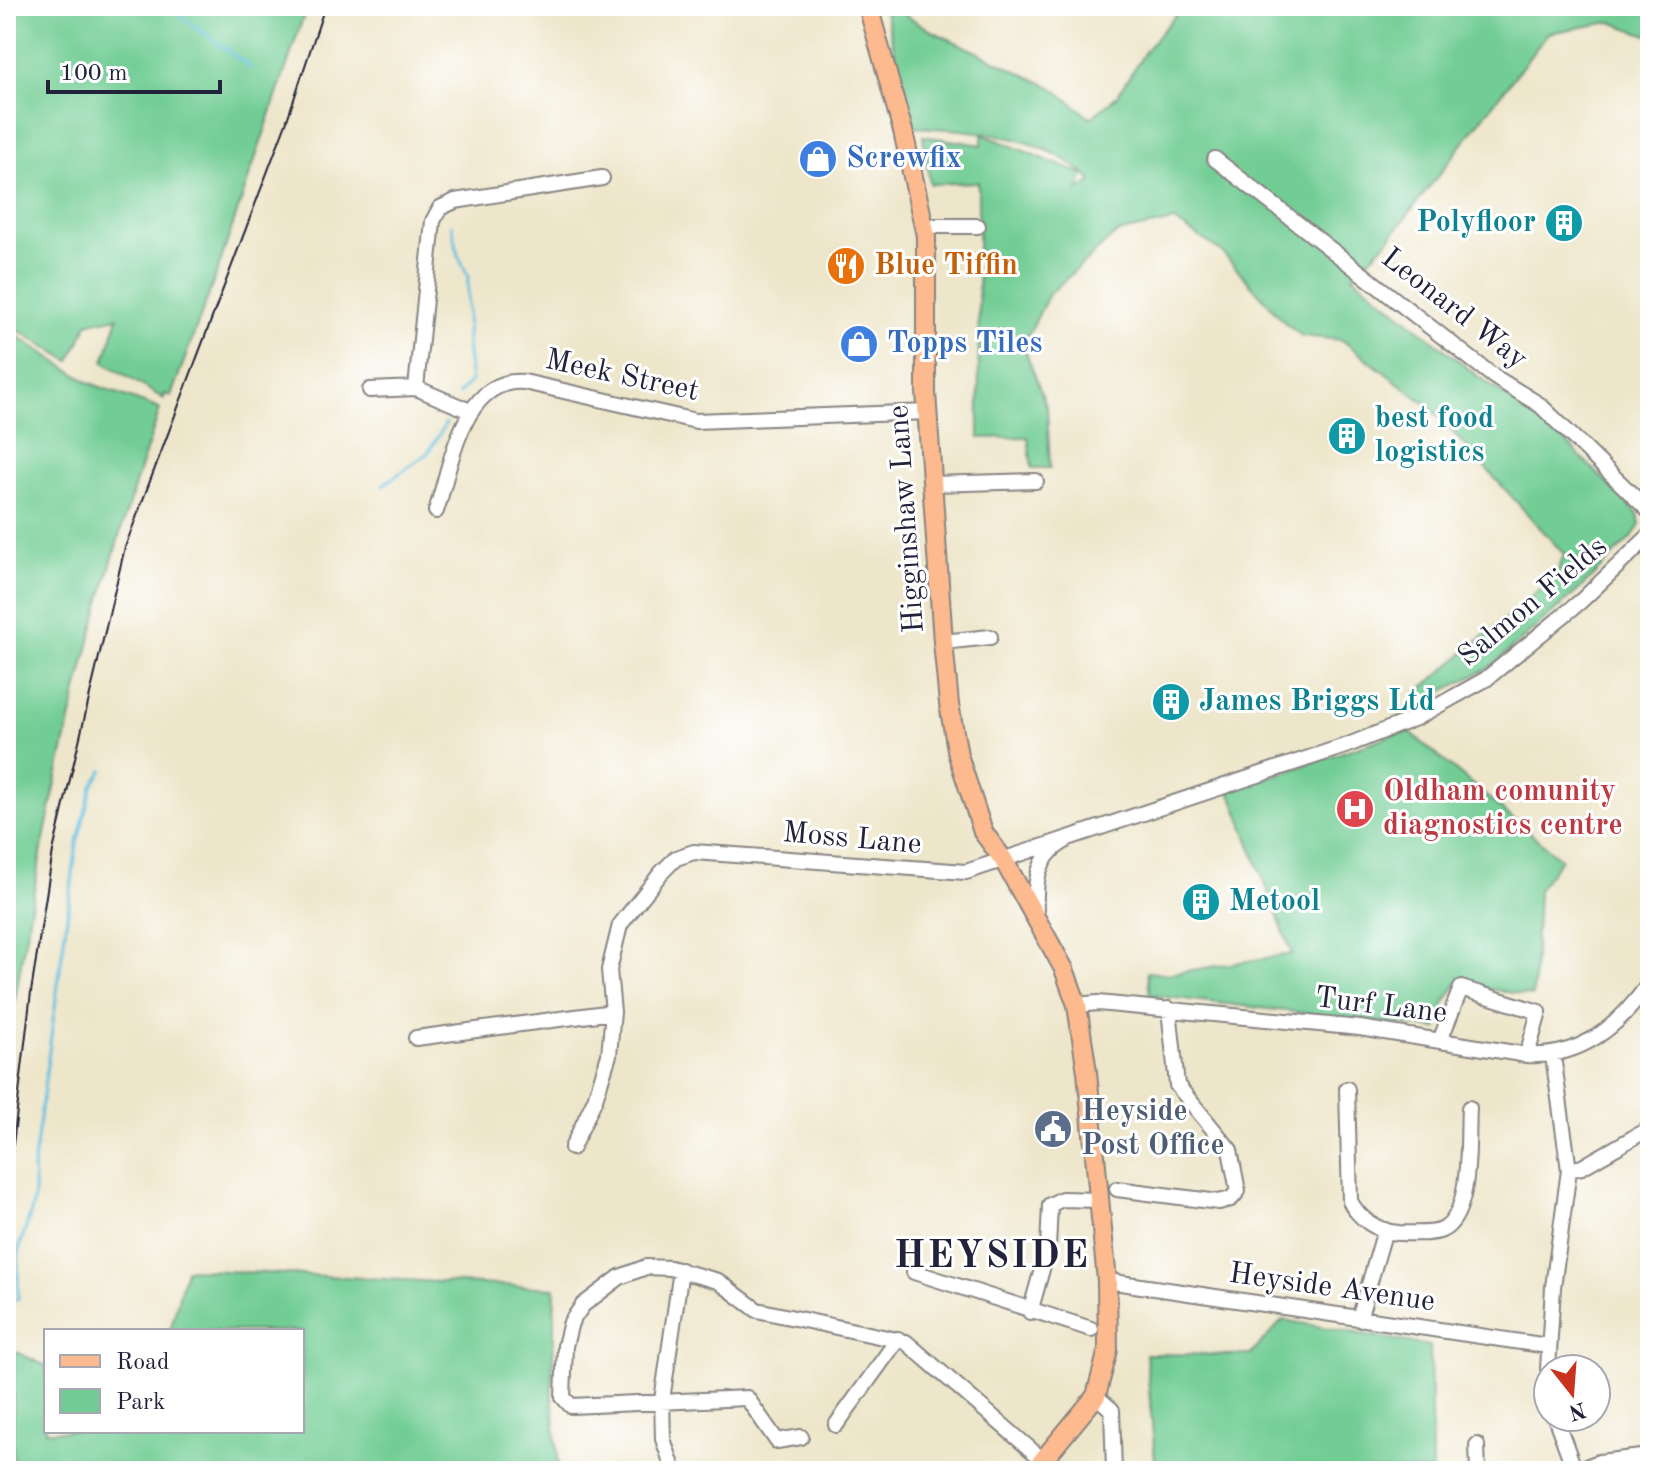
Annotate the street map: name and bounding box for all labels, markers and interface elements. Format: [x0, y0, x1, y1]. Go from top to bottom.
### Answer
scale bar [48, 44, 220, 94]
text: 100 m [60, 62, 128, 86]
shop icon: Screwfix [797, 138, 839, 180]
place label: Screwfix [846, 144, 962, 174]
building icon: Polyfloor [1543, 202, 1585, 244]
place label: Polyfloor [1416, 208, 1536, 238]
street label: Leonard Way [1375, 243, 1533, 375]
restaurant icon: Blue Tiffin [825, 245, 867, 287]
place label: Blue Tiffin [874, 251, 1018, 281]
shop icon: Topps Tiles [838, 323, 880, 365]
place label: Topps Tiles [887, 329, 1042, 359]
street label: Meek Street [542, 345, 702, 407]
street label: Higginshaw Lane [884, 404, 930, 634]
place label: best food logistics [1375, 404, 1494, 468]
building icon: best food logistics [1326, 415, 1368, 457]
street label: Salmon Fields [1453, 531, 1613, 673]
building icon: James Briggs Ltd [1150, 681, 1192, 723]
place label: James Briggs Ltd [1199, 687, 1435, 717]
place label: Oldham comunity diagnostics centre [1383, 777, 1623, 841]
hospital icon: Oldham comunity diagnostics centre [1334, 788, 1376, 830]
street label: Moss Lane [781, 818, 923, 860]
building icon: Metool [1180, 881, 1222, 923]
place label: Metool [1229, 887, 1320, 917]
street label: Turf Lane [1313, 983, 1449, 1029]
place label: Heyside Post Office [1081, 1097, 1225, 1161]
public building icon: Heyside Post Office [1032, 1108, 1074, 1150]
district label: HEYSIDE [894, 1238, 1090, 1276]
street label: Heyside Avenue [1227, 1259, 1437, 1317]
legend [44, 1329, 304, 1433]
text: Road [116, 1351, 169, 1375]
north arrow [1532, 1353, 1612, 1433]
text: Park [116, 1391, 165, 1415]
text: N [1566, 1397, 1589, 1423]

